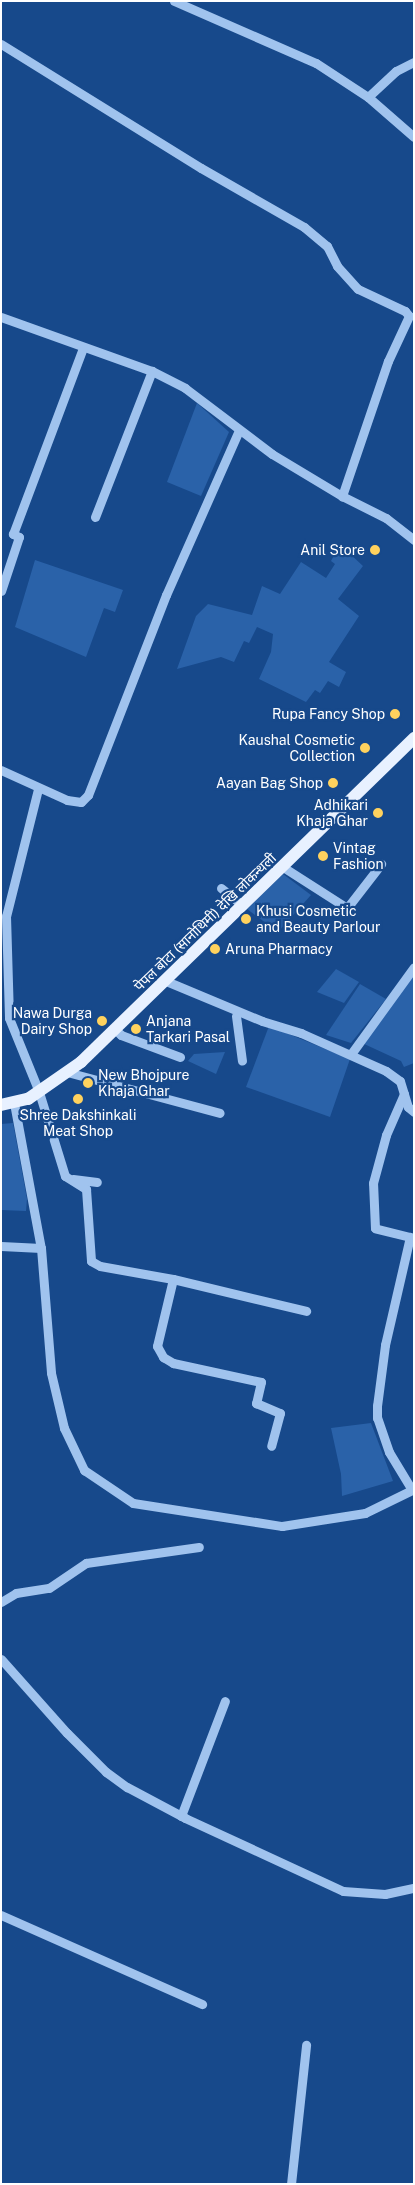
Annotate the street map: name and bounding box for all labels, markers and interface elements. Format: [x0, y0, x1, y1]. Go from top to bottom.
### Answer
place label: Anil Store [300, 542, 365, 558]
marker: Anil Store [369, 544, 381, 556]
place label: Rupa Fancy Shop [272, 706, 385, 722]
marker: Rupa Fancy Shop [389, 708, 401, 720]
place label: Kaushal Cosmetic Collection [238, 732, 355, 764]
marker: Kaushal Cosmetic Collection [359, 742, 371, 754]
place label: Aayan Bag Shop [216, 775, 323, 791]
marker: Aayan Bag Shop [327, 777, 339, 789]
place label: Adhikari Khaja Ghar [296, 797, 368, 830]
marker: Adhikari Khaja Ghar [372, 807, 384, 819]
place label: Vintag Fashion [333, 840, 383, 872]
street label: पेपल बोटा (सानोथिमी) देखि लोकन्थली [130, 850, 280, 994]
marker: Vintag Fashion [317, 850, 329, 862]
place label: Khusi Cosmetic and Beauty Parlour [256, 903, 381, 936]
marker: Khusi Cosmetic and Beauty Parlour [240, 913, 252, 925]
place label: Aruna Pharmacy [225, 941, 333, 957]
marker: Aruna Pharmacy [209, 943, 221, 955]
place label: Nawa Durga Dairy Shop [13, 1005, 92, 1038]
place label: Anjana Tarkari Pasal [146, 1013, 230, 1046]
marker: Nawa Durga Dairy Shop [96, 1015, 108, 1027]
marker: Anjana Tarkari Pasal [130, 1023, 142, 1035]
place label: New Bhojpure Khaja Ghar [98, 1067, 190, 1100]
marker: New Bhojpure Khaja Ghar [82, 1077, 94, 1089]
marker: Shree Dakshinkali Meat Shop [72, 1093, 84, 1105]
place label: Shree Dakshinkali Meat Shop [19, 1107, 137, 1140]

